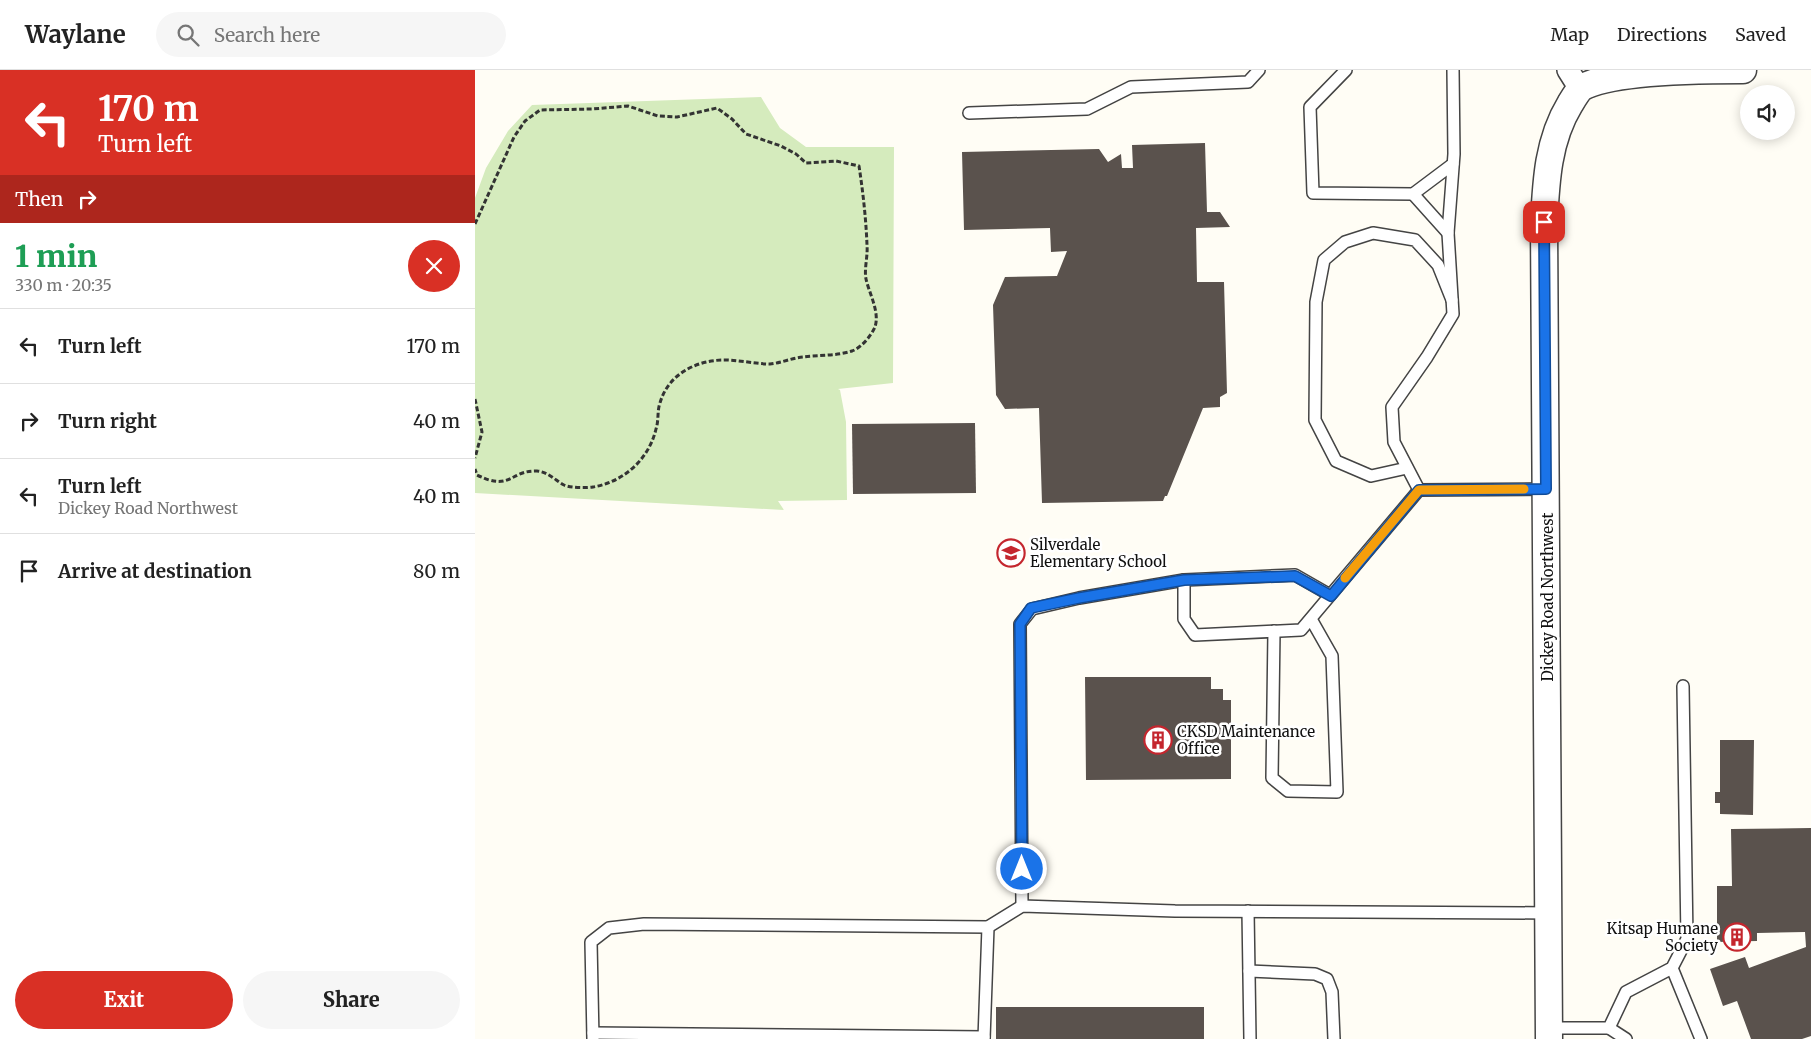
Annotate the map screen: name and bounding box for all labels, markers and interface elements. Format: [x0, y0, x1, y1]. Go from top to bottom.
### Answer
search box [156, 12, 506, 57]
text: Waylane [25, 19, 126, 50]
icon: search [174, 21, 202, 49]
text: Search here [214, 23, 320, 47]
text: Map [1551, 23, 1589, 46]
text: Directions [1617, 23, 1707, 46]
text: Saved [1735, 23, 1786, 46]
map controls [1740, 85, 1795, 140]
button: sound [1740, 85, 1795, 140]
text: 170 m [98, 87, 199, 131]
icon: left [15, 90, 80, 155]
text: Turn left [98, 130, 192, 158]
icon: right [73, 185, 101, 213]
text: Then [15, 187, 63, 211]
pin [1523, 201, 1565, 243]
icon: arrive [1530, 208, 1558, 236]
text: 1 min [15, 237, 97, 275]
button: close [408, 240, 460, 292]
text: 330 m · 20:35 [15, 275, 112, 295]
icon: left [15, 332, 43, 360]
text: Turn left [58, 334, 142, 358]
text: 170 m [407, 334, 460, 358]
icon: right [15, 407, 43, 435]
text: Turn right [58, 409, 157, 433]
text: 40 m [413, 409, 460, 433]
text: Turn left [58, 474, 142, 498]
icon: left [15, 482, 43, 510]
text: 40 m [413, 484, 460, 508]
text: Dickey Road Northwest [58, 498, 238, 518]
street label: Dickey Road Northwest [1538, 512, 1557, 681]
place label: Silverdale Elementary School [1030, 535, 1167, 571]
school or university icon: Silverdale Elementary School [996, 538, 1026, 568]
icon: arrive [15, 557, 43, 585]
text: Arrive at destination [58, 559, 252, 583]
text: 80 m [413, 559, 460, 583]
place label: CKSD Maintenance Office [1177, 722, 1315, 758]
building icon: CKSD Maintenance Office [1143, 725, 1173, 755]
position arrow [995, 842, 1047, 894]
place label: Kitsap Humane Society [1607, 919, 1718, 955]
building icon: Kitsap Humane Society [1722, 922, 1752, 952]
button: Exit [15, 971, 233, 1029]
button: Share [243, 971, 460, 1029]

